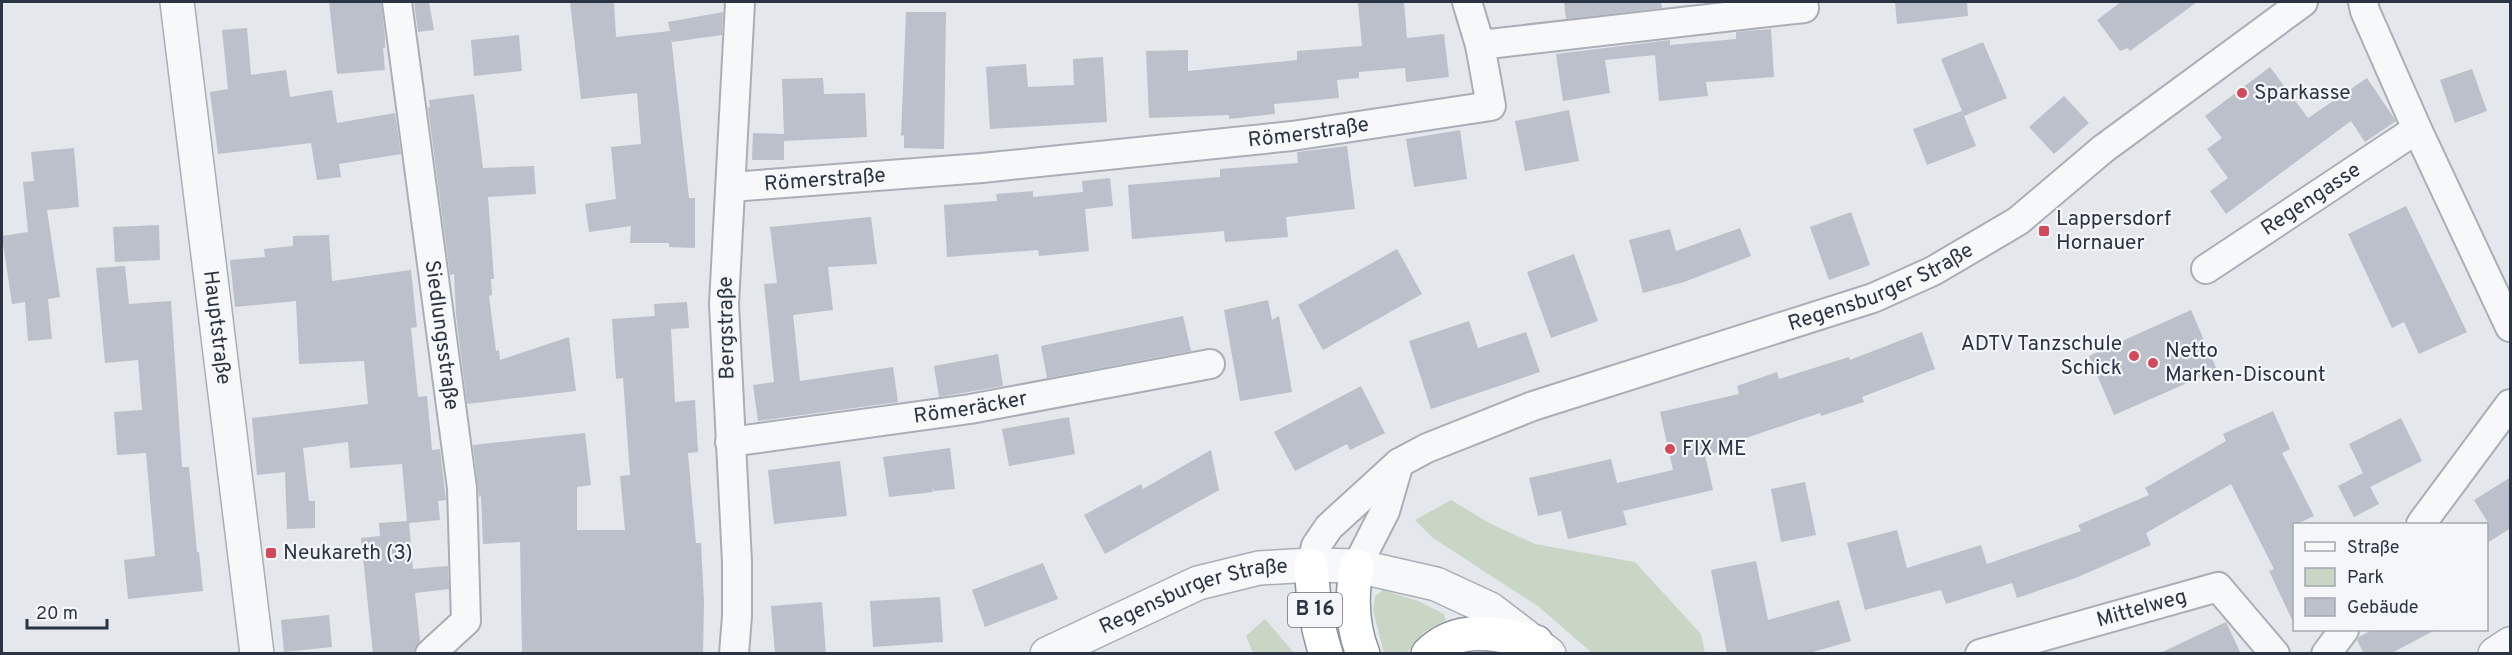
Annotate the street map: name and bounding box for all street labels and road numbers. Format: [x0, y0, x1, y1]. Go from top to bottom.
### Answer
street label: Römerstraße [1247, 111, 1371, 154]
street label: Regengasse [2256, 156, 2366, 242]
street label: Römerstraße [763, 162, 887, 198]
street label: Regensburger Straße [1785, 237, 1978, 338]
street label: Siedlungsstraße [418, 258, 465, 412]
street label: Hauptstraße [197, 269, 237, 386]
street label: Bergstraße [713, 276, 741, 380]
street label: Römeräcker [912, 385, 1030, 430]
street label: Regensburger Straße [1095, 553, 1289, 641]
street label: Mittelweg [2093, 583, 2190, 634]
road number: B 16 [1288, 593, 1342, 627]

